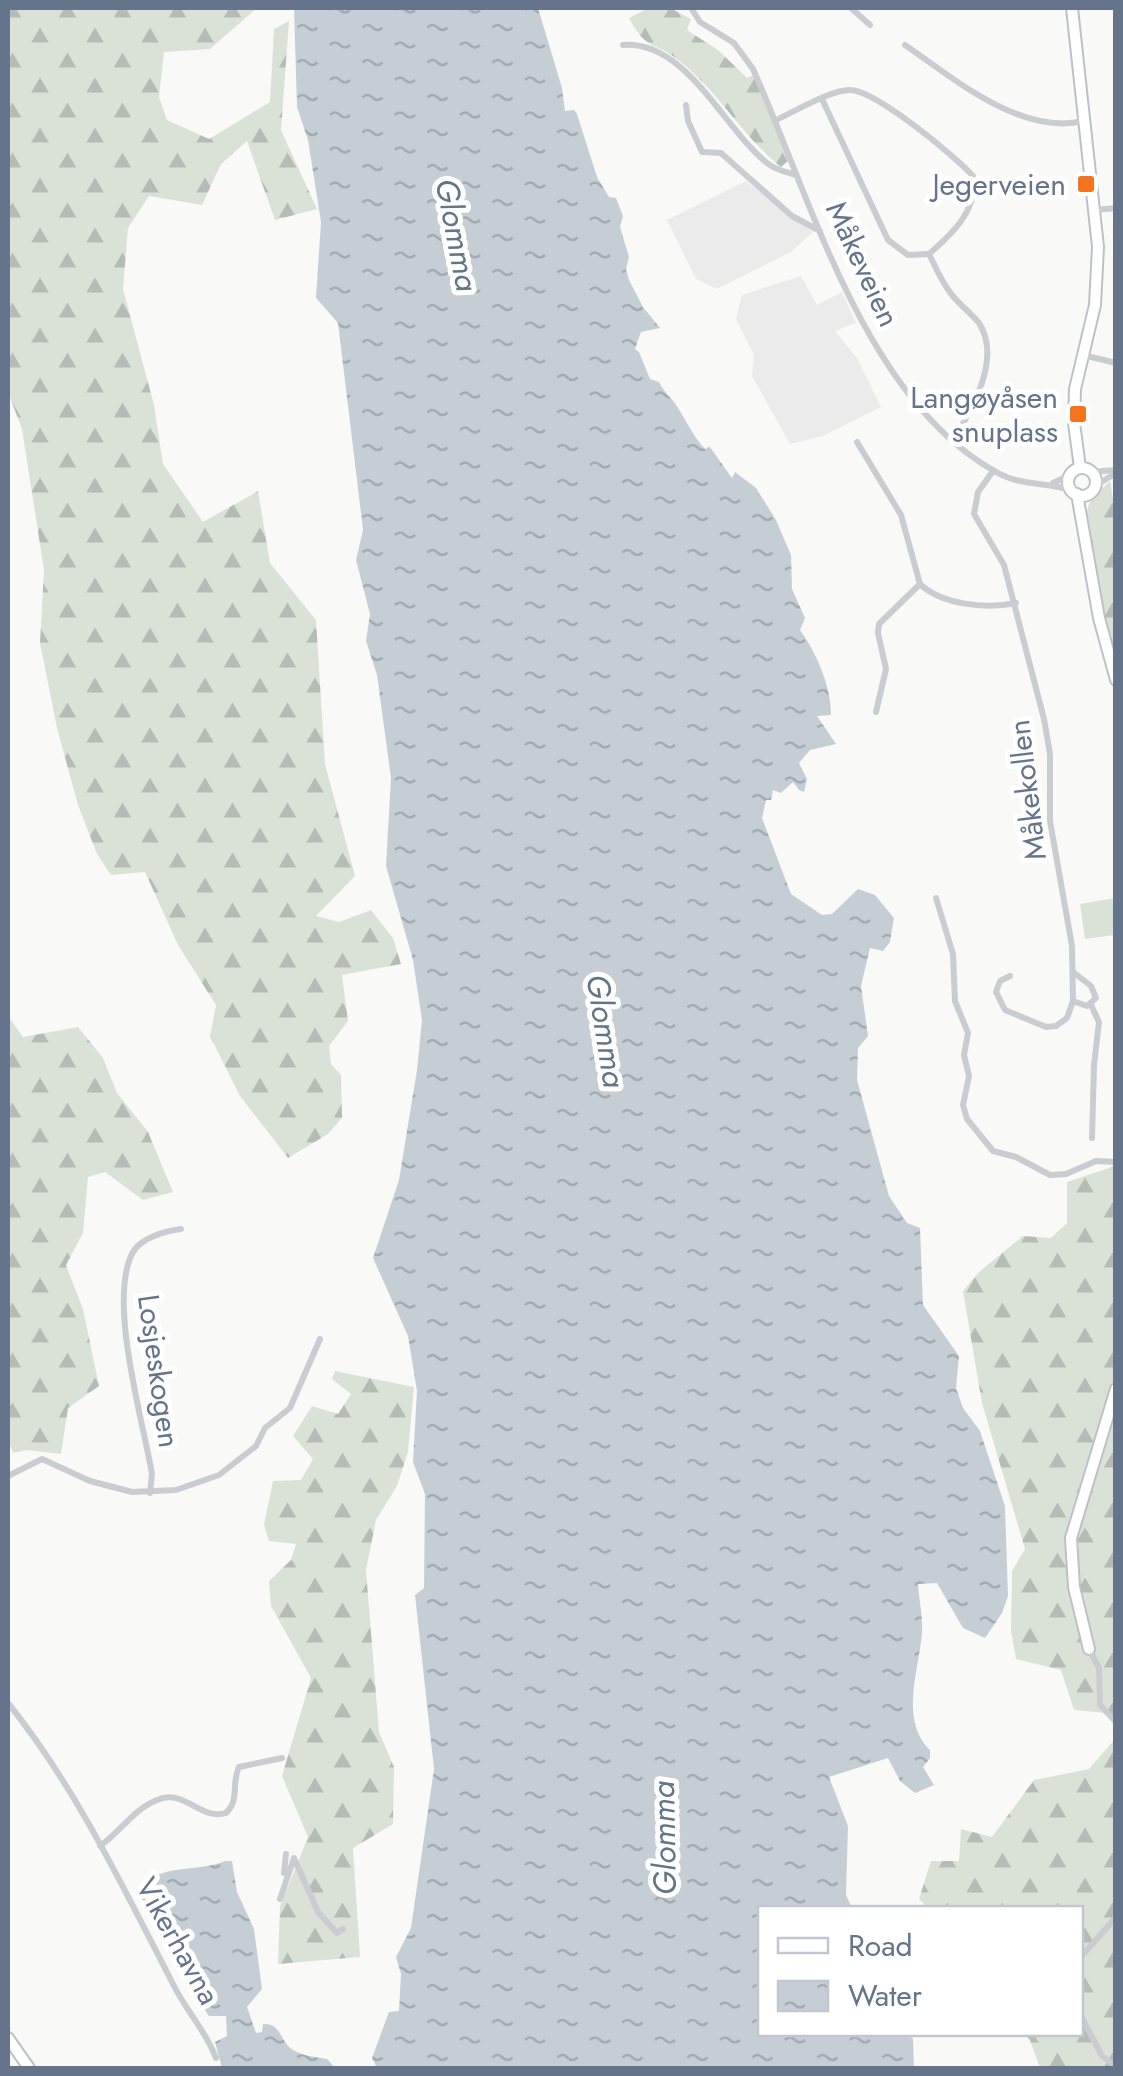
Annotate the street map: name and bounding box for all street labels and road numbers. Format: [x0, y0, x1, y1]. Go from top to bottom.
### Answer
street label: Måkeveien [815, 194, 911, 334]
street label: Måkekollen [997, 717, 1057, 863]
street label: Losjeskogen [127, 1292, 191, 1450]
street label: Vikerhavna [125, 1870, 231, 2012]

